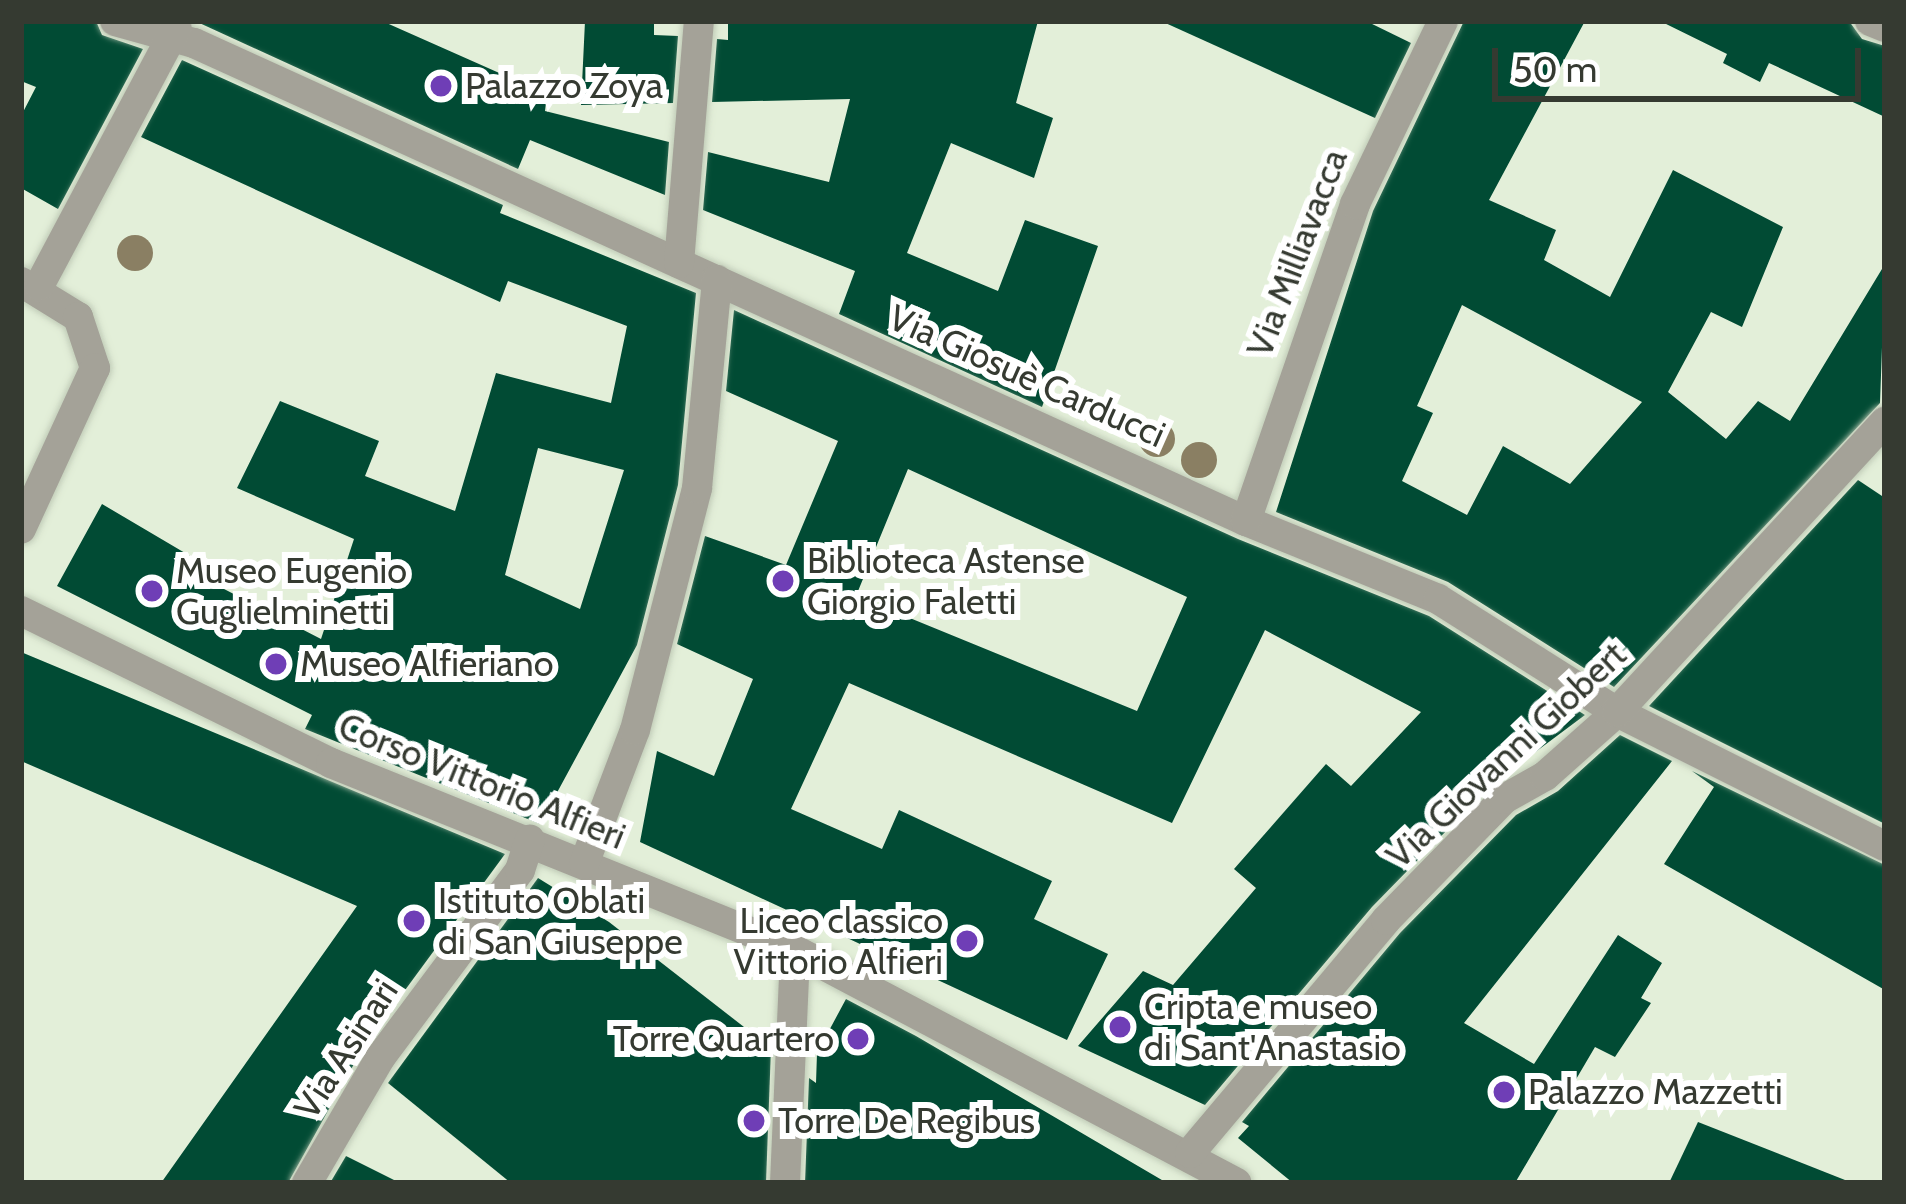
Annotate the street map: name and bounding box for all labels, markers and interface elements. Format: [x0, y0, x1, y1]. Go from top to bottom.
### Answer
scale bar [1498, 24, 1867, 98]
text: 50 m [1513, 47, 1597, 91]
place label: Palazzo Zoya [465, 64, 663, 108]
marker: Palazzo Zoya [428, 73, 454, 99]
street label: Via Milliavacca [1238, 143, 1356, 363]
street label: Via Giosuè Carducci [882, 296, 1172, 456]
place label: Biblioteca Astense Giorgio Faletti [807, 538, 1085, 623]
place label: Museo Eugenio Guglielminetti [176, 548, 407, 633]
marker: Biblioteca Astense Giorgio Faletti [770, 568, 796, 594]
marker: Museo Eugenio Guglielminetti [139, 578, 165, 604]
street label: Via Giovanni Giobert [1377, 633, 1635, 877]
place label: Museo Alfieriano [300, 642, 554, 686]
marker: Museo Alfieriano [263, 651, 289, 677]
street label: Corso Vittorio Alfieri [332, 704, 632, 858]
place label: Istituto Oblati di San Giuseppe [438, 878, 683, 963]
place label: Liceo classico Vittorio Alfieri [734, 898, 943, 983]
marker: Istituto Oblati di San Giuseppe [401, 908, 427, 934]
marker: Liceo classico Vittorio Alfieri [954, 928, 980, 954]
street label: Via Asinari [285, 971, 407, 1127]
place label: Cripta e museo di Sant'Anastasio [1144, 984, 1401, 1069]
marker: Cripta e museo di Sant'Anastasio [1107, 1014, 1133, 1040]
place label: Torre Quartero [613, 1017, 834, 1061]
marker: Torre Quartero [845, 1026, 871, 1052]
place label: Palazzo Mazzetti [1528, 1070, 1783, 1114]
marker: Palazzo Mazzetti [1491, 1079, 1517, 1105]
place label: Torre De Regibus [778, 1099, 1035, 1143]
marker: Torre De Regibus [741, 1108, 767, 1134]

